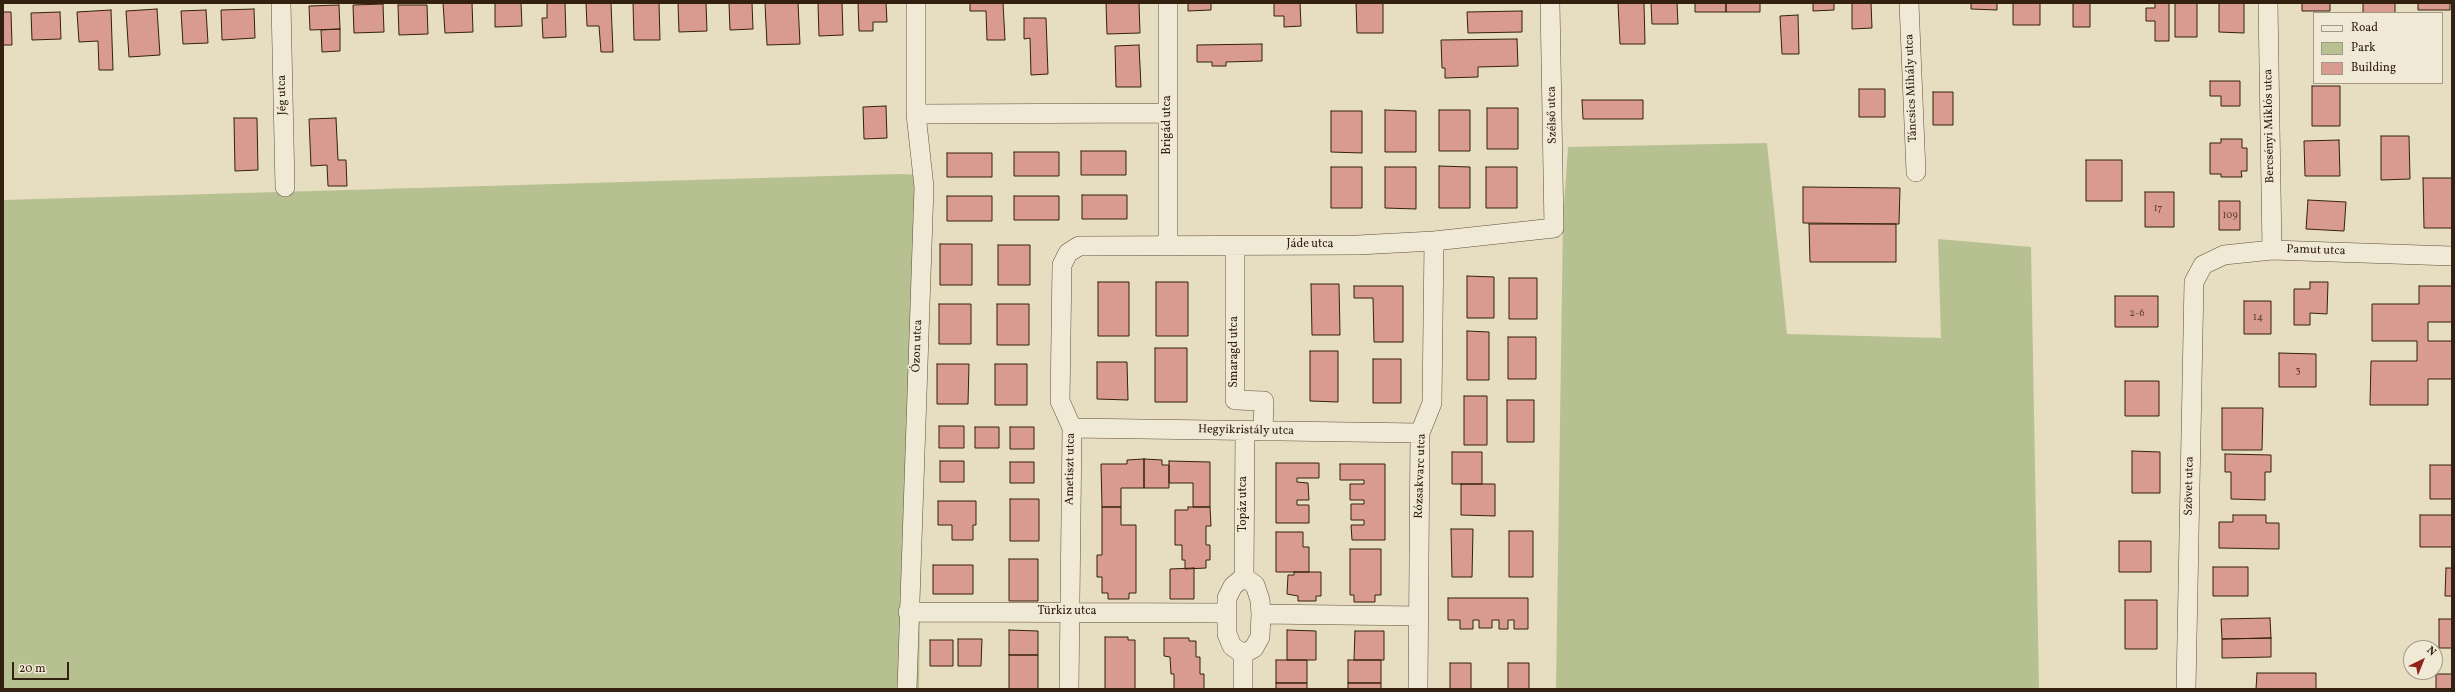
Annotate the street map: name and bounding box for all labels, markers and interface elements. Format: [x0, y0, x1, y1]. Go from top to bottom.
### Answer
legend [2313, 12, 2443, 84]
text: Road [2351, 20, 2378, 36]
street label: Táncsics Mihály utca [1903, 33, 1921, 143]
text: Park [2351, 40, 2376, 56]
text: Building [2351, 60, 2396, 76]
street label: Bercsényi Miklós utca [2262, 69, 2278, 183]
street label: Jég utca [275, 75, 291, 115]
street label: Szélső utca [1545, 86, 1561, 144]
street label: Brigád utca [1161, 95, 1175, 155]
house number: 17 [2154, 203, 2162, 215]
house number: 109 [2222, 210, 2238, 222]
street label: Jáde utca [1287, 238, 1333, 252]
street label: Pamut utca [2286, 243, 2346, 259]
house number: 2-6 [2130, 308, 2144, 320]
house number: 14 [2253, 312, 2263, 324]
street label: Smaragd utca [1228, 316, 1242, 388]
street label: Ózon utca [910, 319, 926, 373]
house number: 3 [2295, 365, 2301, 377]
street label: Hegyikristály utca [1198, 423, 1294, 439]
street label: Ametiszt utca [1063, 433, 1079, 505]
street label: Rózsakvarc utca [1412, 433, 1430, 519]
street label: Szövet utca [2182, 456, 2198, 516]
street label: Topáz utca [1237, 476, 1251, 532]
street label: Türkiz utca [1037, 605, 1097, 619]
north arrow [2403, 640, 2443, 680]
text: N [2423, 643, 2439, 660]
scale bar [14, 654, 71, 680]
text: 20 m [19, 661, 46, 677]

